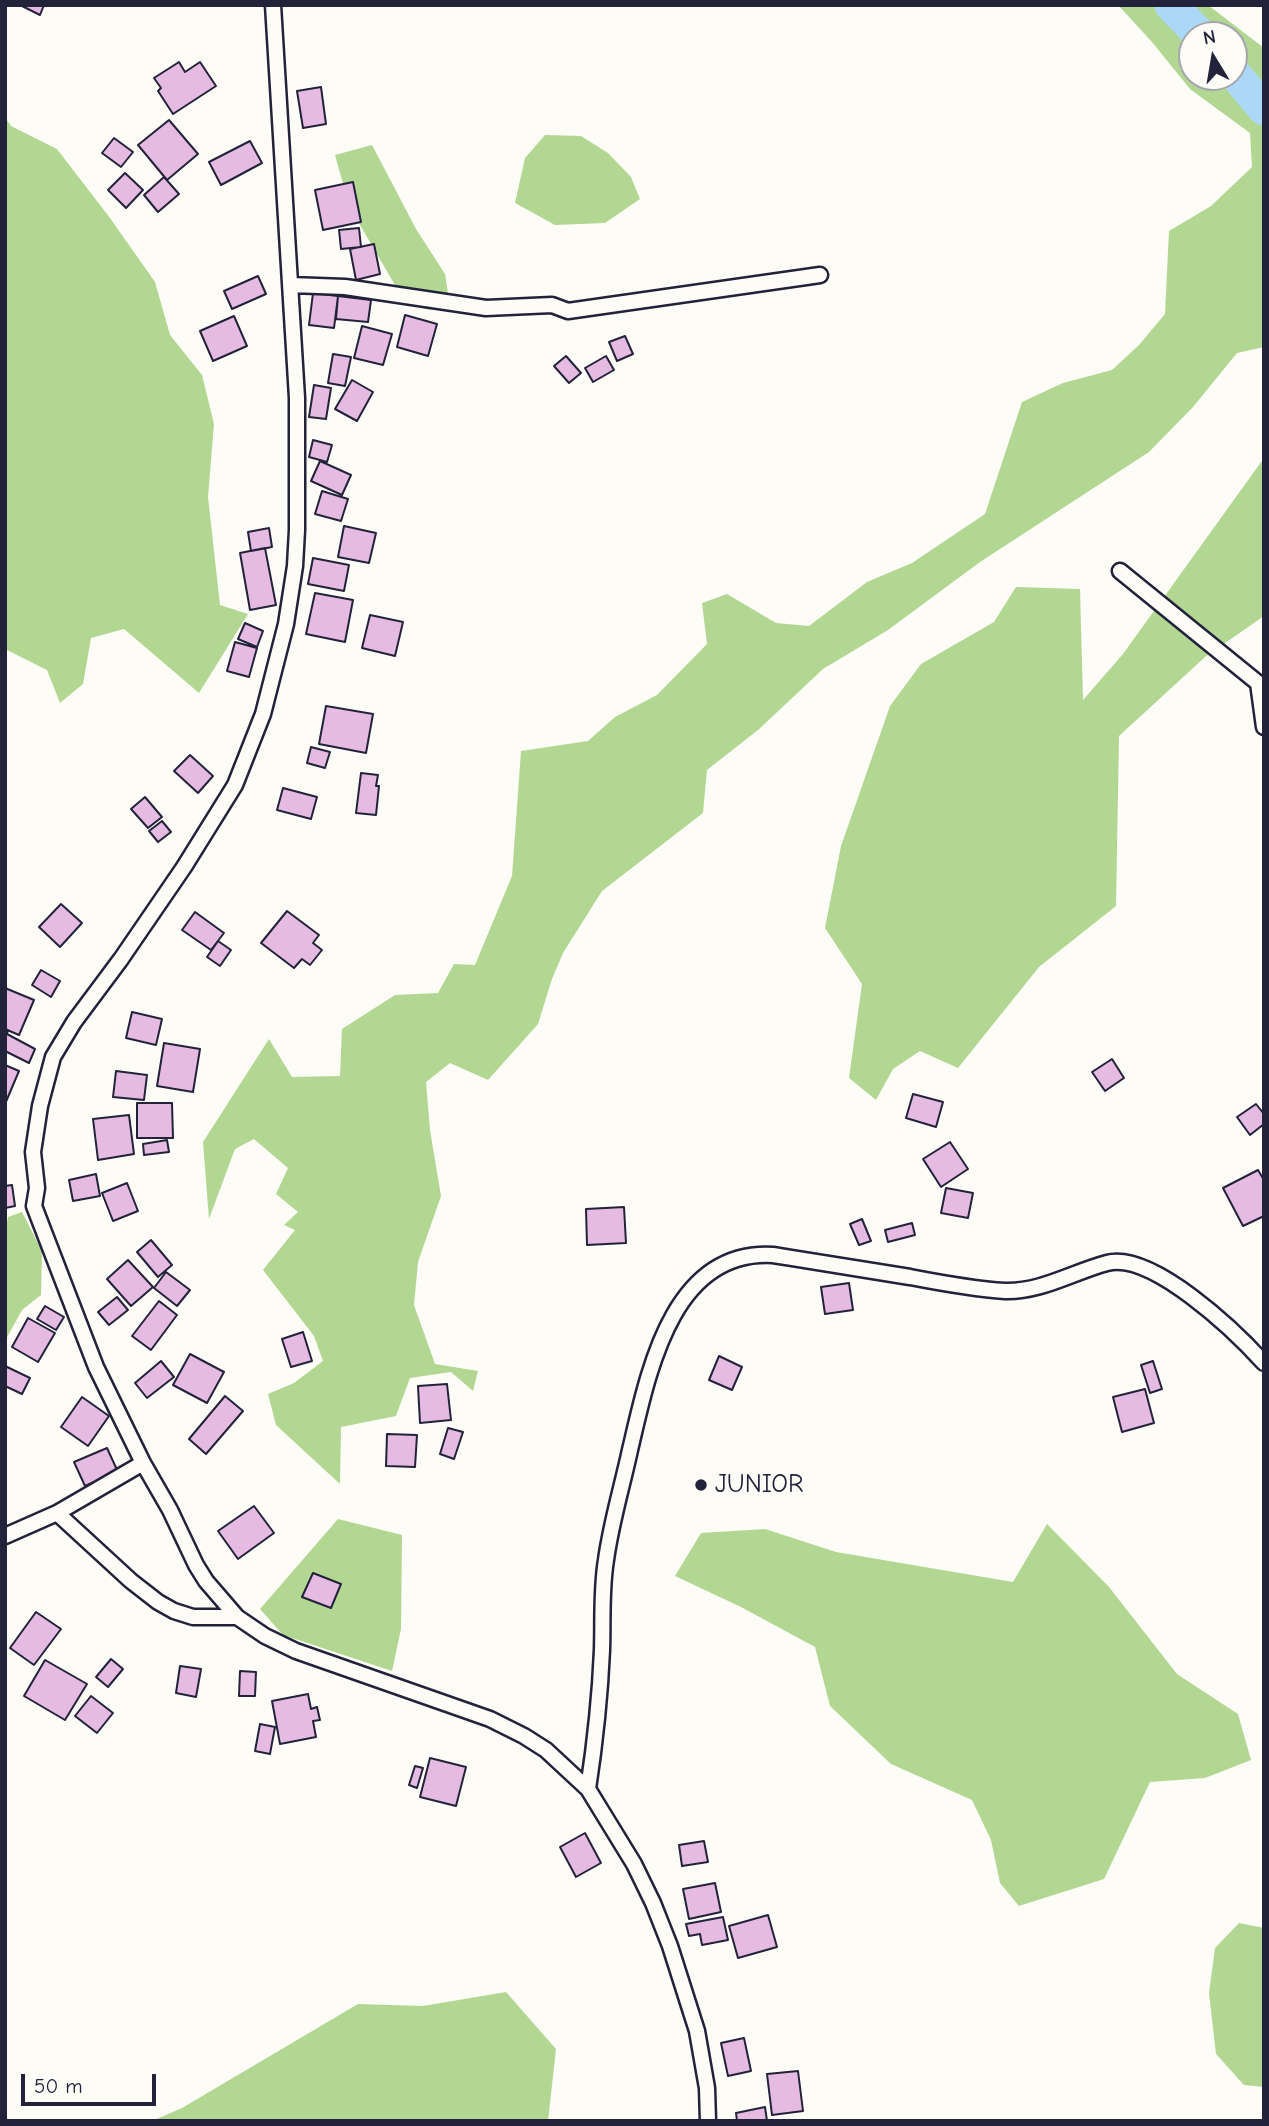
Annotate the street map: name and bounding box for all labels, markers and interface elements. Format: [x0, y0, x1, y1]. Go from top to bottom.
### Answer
north arrow [1178, 21, 1248, 91]
text: N [1201, 25, 1218, 49]
place label: JUNIOR [715, 1469, 804, 1501]
marker: JUNIOR [693, 1477, 709, 1493]
scale bar [24, 2060, 159, 2104]
text: 50 m [34, 2074, 83, 2098]

